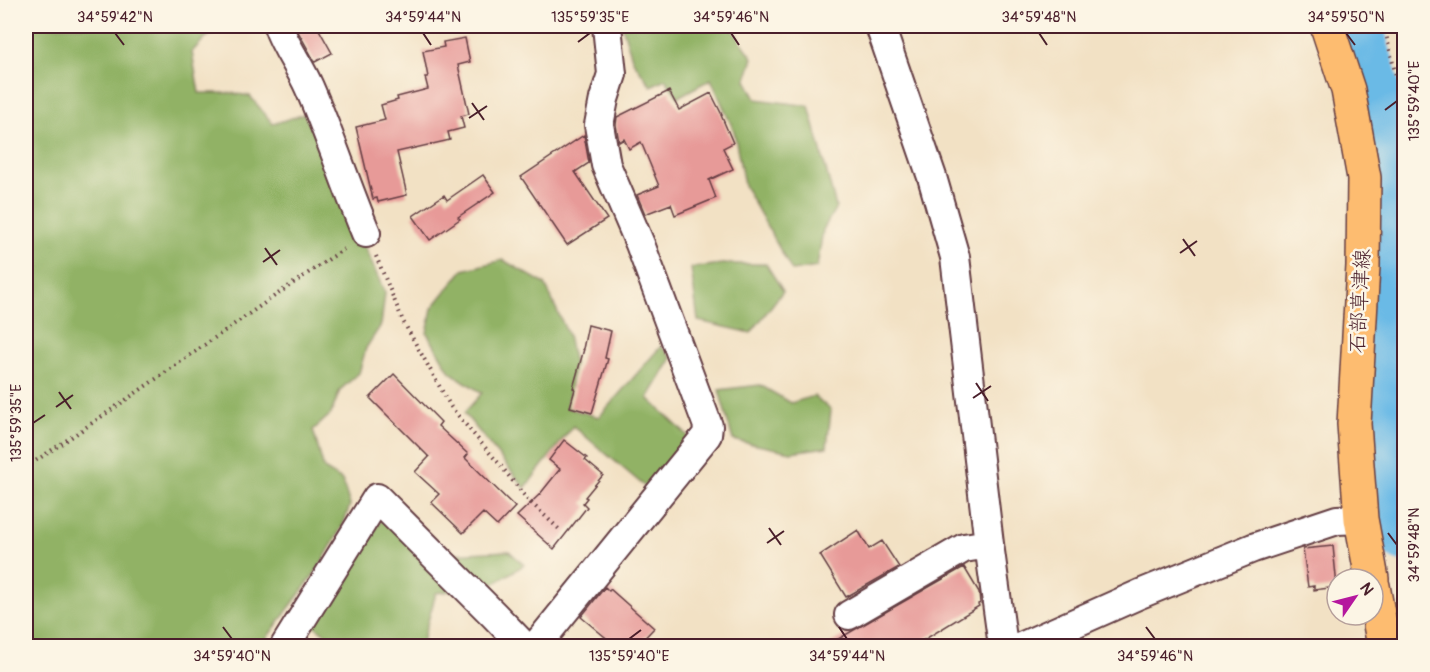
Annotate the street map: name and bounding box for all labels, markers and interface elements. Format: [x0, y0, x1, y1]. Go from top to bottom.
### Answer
text: 34°59'42"N [77, 8, 153, 27]
text: 34°59'44"N [385, 8, 461, 27]
text: 135°59'35"E [551, 8, 629, 27]
text: 34°59'46"N [693, 8, 769, 27]
text: 34°59'48"N [1002, 8, 1076, 27]
text: 34°59'50"N [1307, 8, 1385, 27]
text: 135°59'40"E [1405, 61, 1424, 141]
street label: 石部草津線 [1344, 248, 1376, 354]
text: 135°59'35"E [7, 384, 26, 462]
text: 34°59'48"N [1405, 508, 1424, 582]
north arrow [1325, 567, 1385, 627]
text: N [1355, 579, 1378, 599]
text: 34°59'40"N [193, 647, 271, 666]
text: 135°59'40"E [589, 647, 669, 666]
text: 34°59'44"N [809, 647, 885, 666]
text: 34°59'46"N [1117, 647, 1193, 666]

